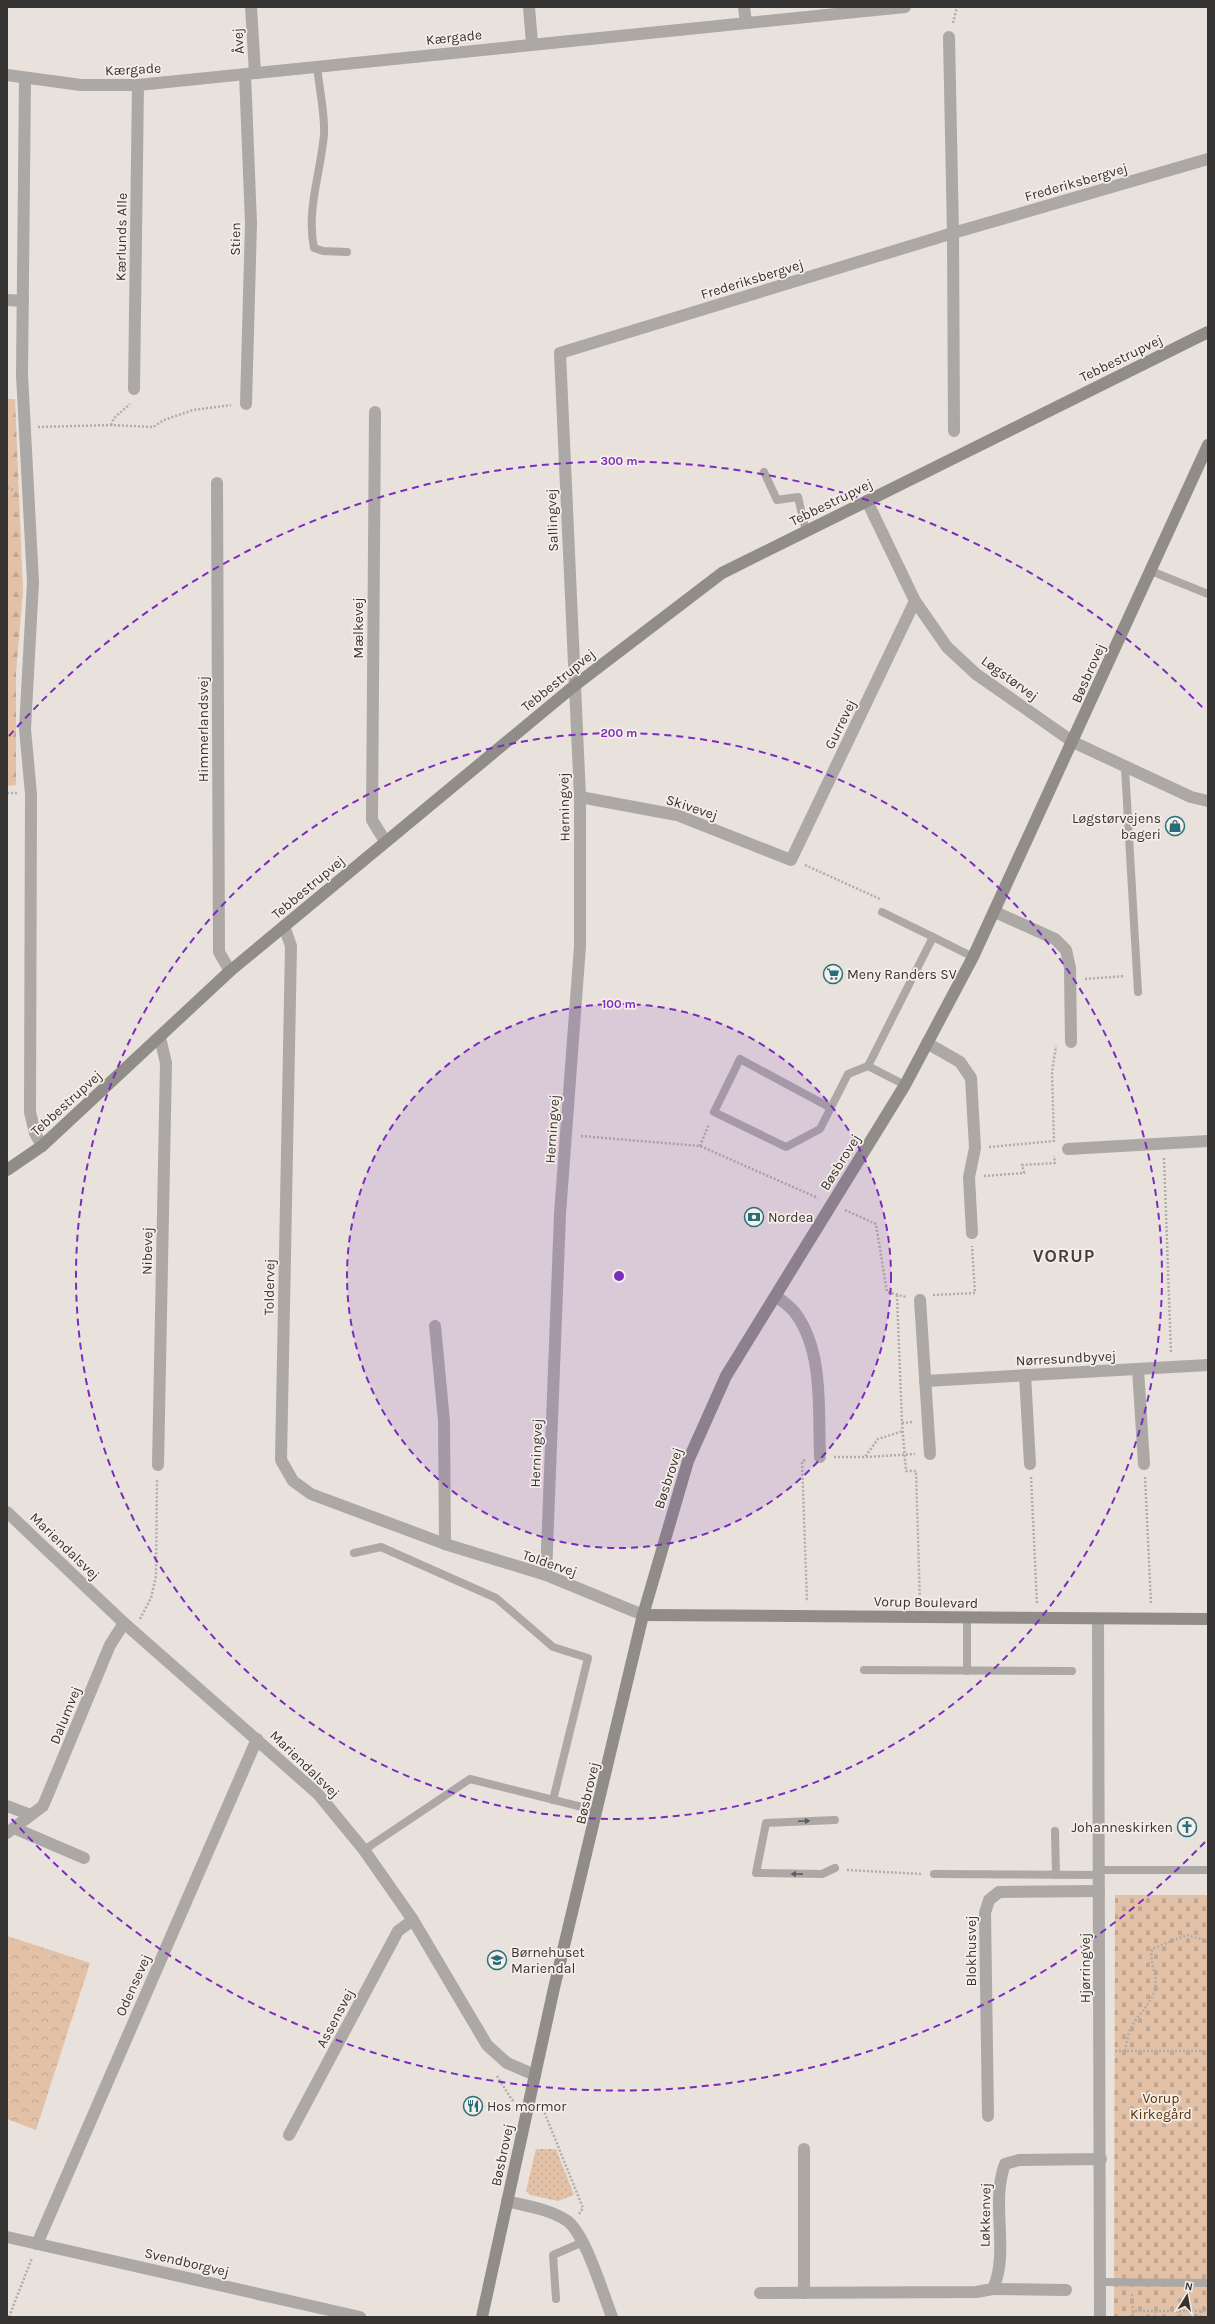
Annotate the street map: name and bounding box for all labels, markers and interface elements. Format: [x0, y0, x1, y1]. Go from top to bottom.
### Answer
street label: Kærgade [425, 26, 483, 49]
street label: Åvej [229, 27, 248, 55]
street label: Kærgade [104, 60, 162, 79]
street label: Frederiksbergvej [1023, 160, 1130, 205]
street label: Kærlunds Alle [112, 193, 131, 281]
street label: Stien [227, 222, 244, 256]
street label: Frederiksbergvej [699, 256, 806, 303]
street label: Tebbestrupvej [1077, 331, 1165, 386]
text: 300 m [600, 454, 638, 468]
street label: Tebbestrupvej [787, 475, 875, 530]
street label: Sallingvej [543, 488, 562, 552]
street label: Mælkevej [350, 597, 367, 659]
street label: Bøsbrovej [1068, 641, 1109, 706]
street label: Tebbestrupvej [518, 645, 599, 715]
street label: Løgstørvej [978, 652, 1041, 705]
street label: Himmerlandsvej [195, 676, 212, 782]
street label: Gurrevej [821, 696, 860, 752]
text: 200 m [601, 726, 637, 740]
street label: Herningvej [555, 772, 574, 842]
street label: Skivevej [664, 791, 720, 824]
place label: Løgstørvejens bageri [1072, 810, 1161, 843]
shop icon: Løgstørvejens bageri [1164, 815, 1186, 837]
street label: Tebbestrupvej [268, 852, 348, 923]
supermarket icon: Meny Randers SV [822, 963, 844, 985]
place label: Meny Randers SV [847, 966, 957, 983]
text: 100 m [602, 997, 636, 1011]
street label: Tebbestrupvej [27, 1067, 105, 1140]
street label: Herningvej [542, 1094, 563, 1164]
street label: Bøsbrovej [816, 1131, 864, 1194]
bank icon: Nordea [743, 1206, 765, 1228]
place label: Nordea [768, 1209, 813, 1226]
street label: Nibevej [139, 1227, 156, 1275]
district label: VORUP [1033, 1245, 1095, 1267]
street label: Toldervej [261, 1259, 278, 1315]
centre of rings [612, 1269, 626, 1283]
street label: Nørresundbyvej [1015, 1347, 1117, 1370]
street label: Herningvej [527, 1418, 546, 1488]
street label: Bøsbrovej [651, 1445, 686, 1511]
street label: Mariendalsvej [26, 1509, 103, 1584]
street label: Toldervej [520, 1546, 579, 1581]
street label: Vorup Boulevard [874, 1593, 978, 1612]
street label: Dalumvej [46, 1684, 85, 1747]
street label: Mariendalsvej [266, 1727, 343, 1802]
street label: Bøsbrovej [572, 1760, 603, 1826]
church icon: Johanneskirken [1176, 1816, 1198, 1838]
one-way arrow [798, 1818, 810, 1825]
place label: Johanneskirken [1071, 1819, 1173, 1836]
one-way arrow [791, 1870, 803, 1877]
street label: Blokhusvej [963, 1915, 980, 1987]
street label: Hjørringvej [1077, 1933, 1094, 2003]
place label: Børnehuset Mariendal [511, 1944, 585, 1977]
school or university icon: Børnehuset Mariendal [486, 1949, 508, 1971]
street label: Odensevej [112, 1952, 155, 2019]
street label: Assensvej [313, 1986, 358, 2051]
park label: Vorup Kirkegård [1130, 2090, 1192, 2123]
restaurant icon: Hos mormor [462, 2095, 484, 2117]
place label: Hos mormor [487, 2098, 567, 2115]
street label: Bøsbrovej [488, 2122, 517, 2188]
street label: Løkkenvej [976, 2183, 995, 2247]
street label: Svendborgvej [143, 2244, 231, 2281]
north arrow [1167, 2276, 1207, 2316]
text: N [1184, 2280, 1194, 2294]

